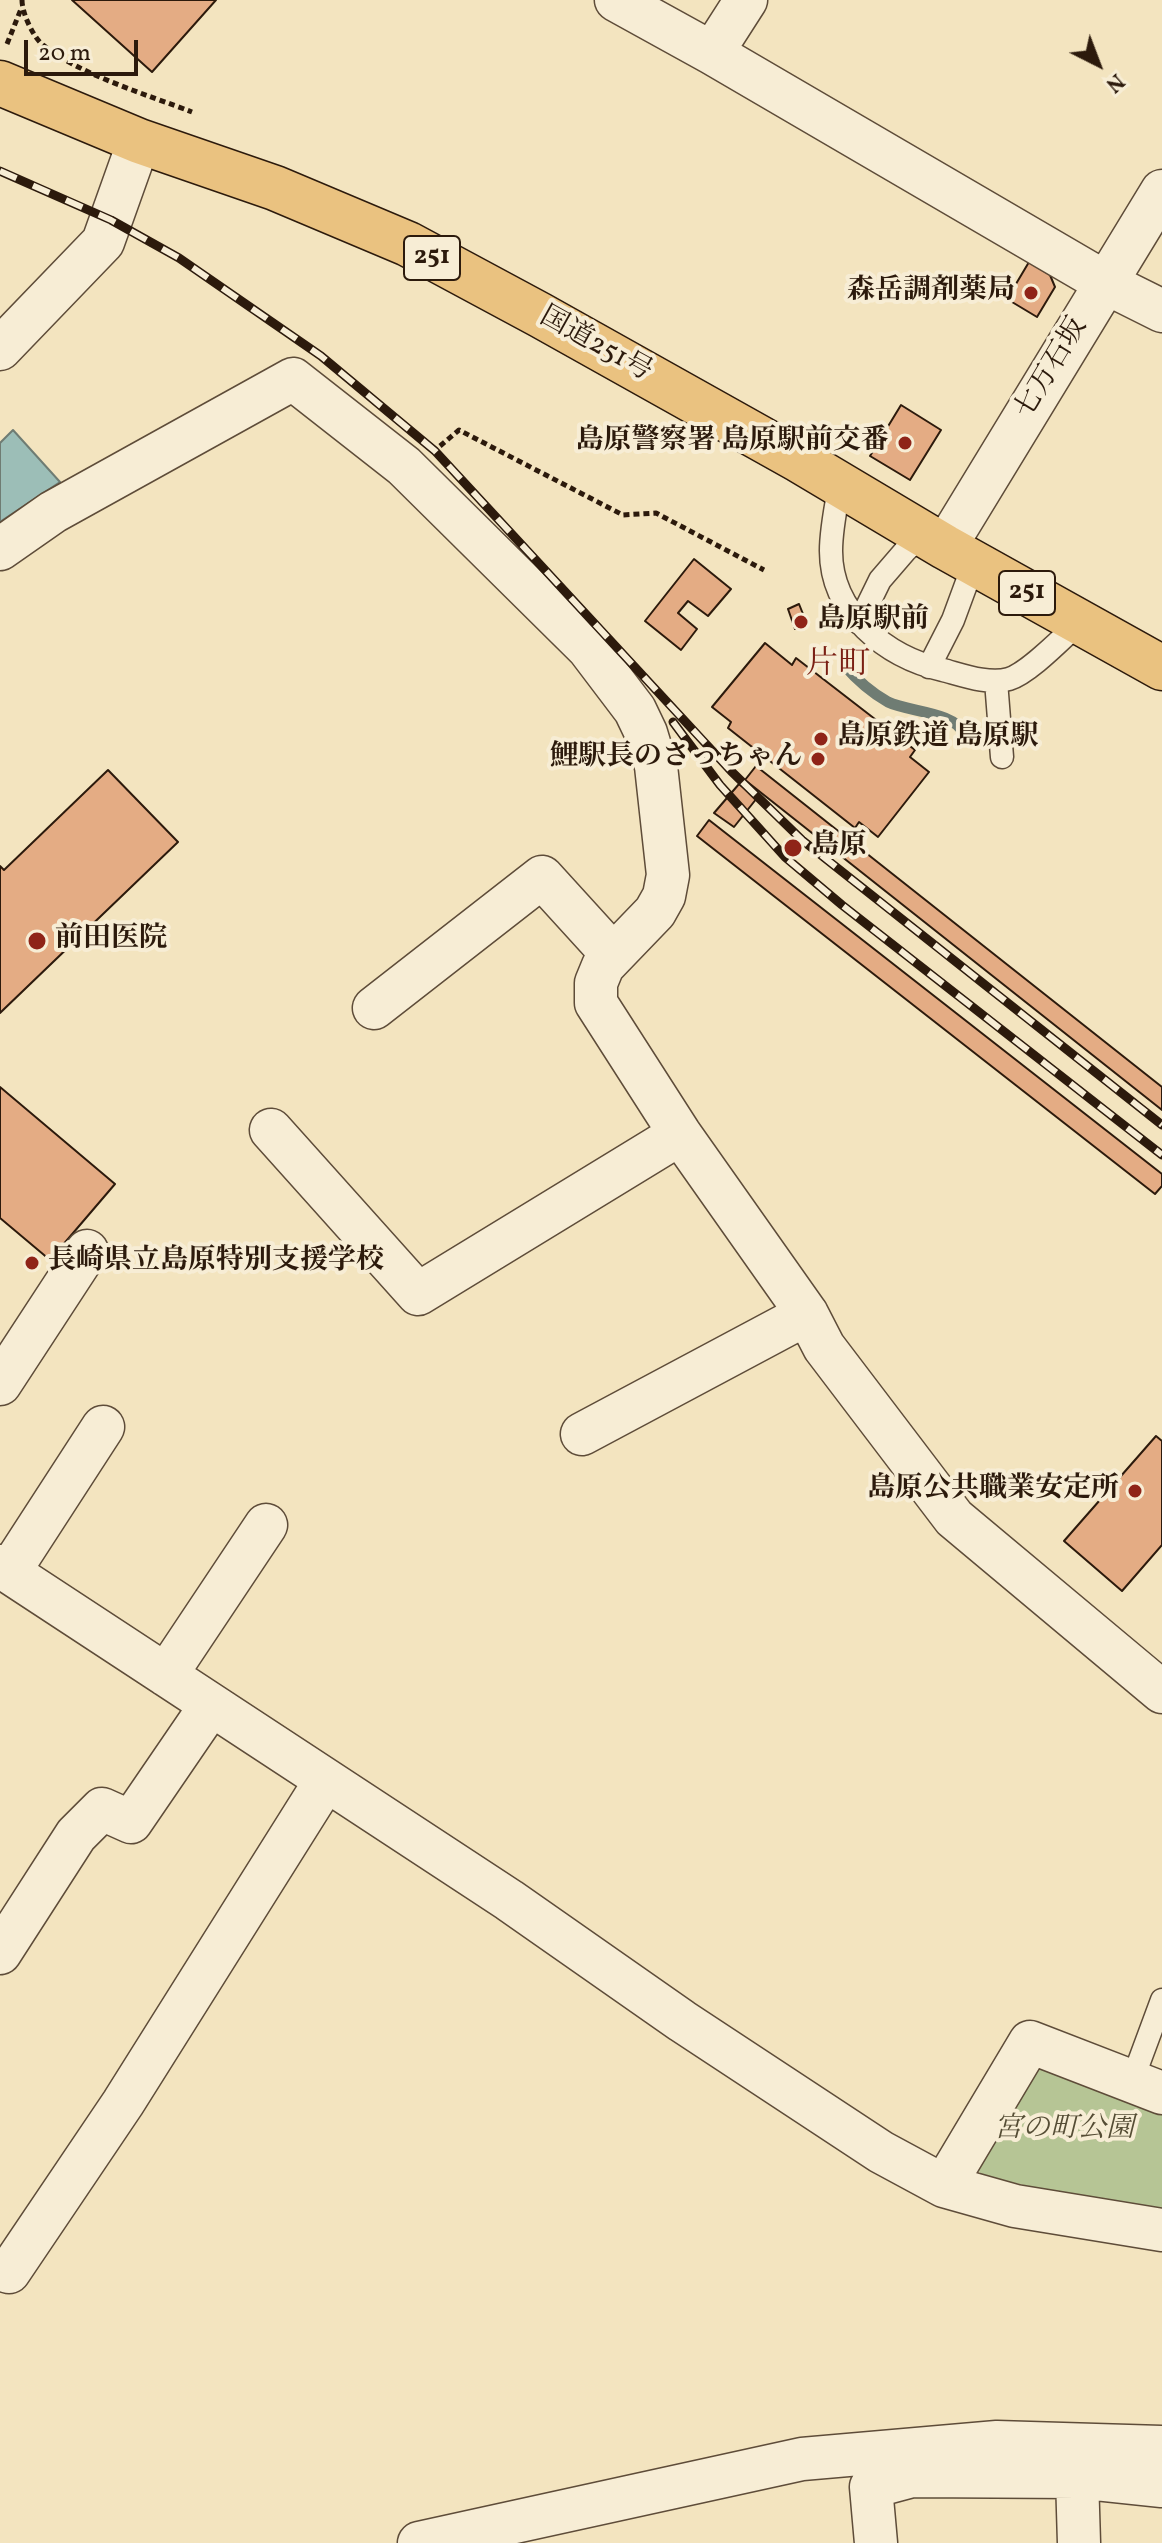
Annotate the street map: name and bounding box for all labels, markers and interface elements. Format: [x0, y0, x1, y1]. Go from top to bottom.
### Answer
scale bar [28, 24, 142, 74]
north arrow [1058, 24, 1138, 104]
text: 20 m [38, 37, 91, 71]
text: N [1098, 65, 1131, 99]
road number: 251 [404, 236, 460, 280]
place label: 森岳調剤薬局 [847, 276, 1015, 310]
marker: 森岳調剤薬局 [1022, 284, 1040, 302]
street label: 国道251号 [533, 301, 657, 391]
street label: 七万石坂 [1010, 312, 1096, 426]
place label: 島原警察署 島原駅前交番 [575, 426, 889, 460]
marker: 島原警察署 島原駅前交番 [896, 434, 914, 452]
road number: 251 [999, 571, 1055, 615]
place label: 島原駅前 [817, 605, 929, 639]
marker: 島原駅前 [792, 613, 810, 631]
district label: 片町 [806, 648, 870, 686]
place label: 島原鉄道 島原駅 [837, 722, 1039, 756]
marker: 島原鉄道 島原駅 [812, 730, 830, 748]
place label: 鯉駅長のさっちゃん [550, 742, 802, 776]
marker: 鯉駅長のさっちゃん [809, 750, 827, 768]
place label: 島原 [811, 831, 867, 865]
marker: 島原 [782, 837, 804, 859]
place label: 前田医院 [55, 924, 167, 958]
marker: 前田医院 [26, 930, 48, 952]
place label: 長崎県立島原特別支援学校 [48, 1246, 384, 1280]
marker: 長崎県立島原特別支援学校 [23, 1254, 41, 1272]
place label: 島原公共職業安定所 [867, 1474, 1119, 1508]
marker: 島原公共職業安定所 [1126, 1482, 1144, 1500]
park label: 宮の町公園 [994, 2114, 1134, 2148]

